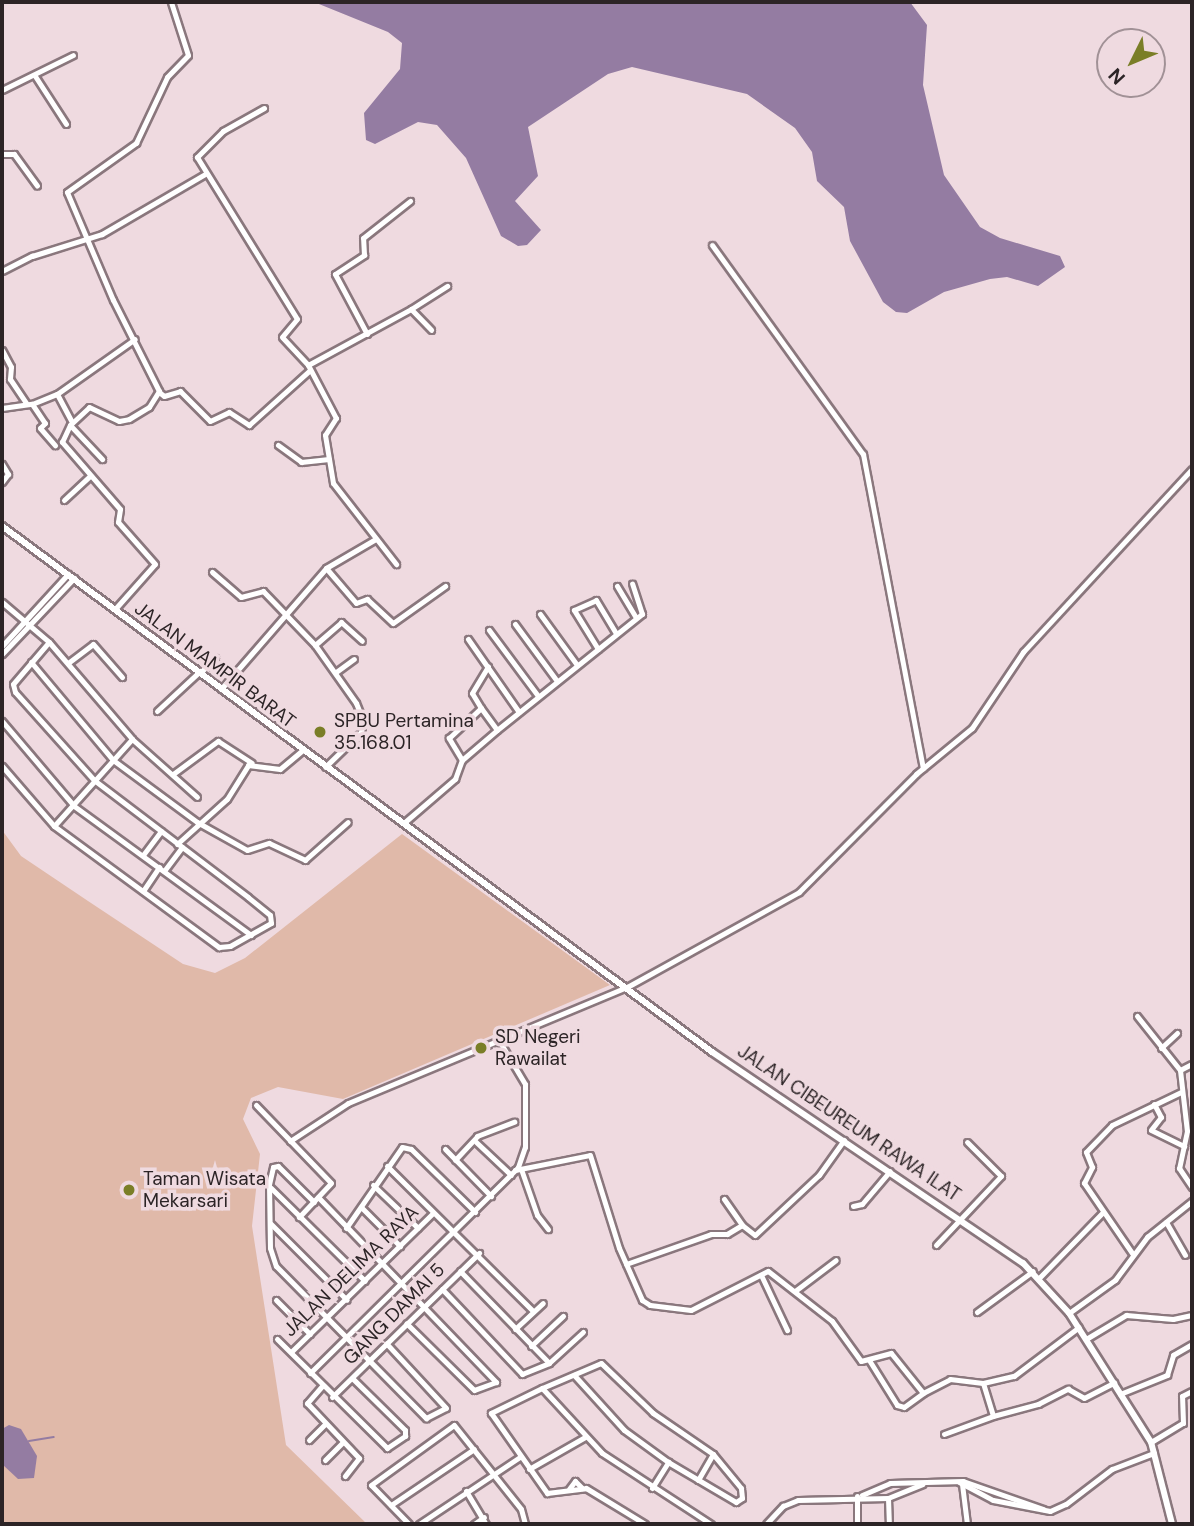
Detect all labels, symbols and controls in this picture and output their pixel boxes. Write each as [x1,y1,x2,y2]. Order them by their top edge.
north arrow [1096,28,1166,98]
text: N [1103,63,1131,90]
street label: JALAN MAMPIR BARAT [130,597,300,733]
place label: SPBU Pertamina 35.168.01 [334,710,474,754]
marker: SPBU Pertamina 35.168.01 [312,724,328,740]
place label: SD Negeri Rawailat [495,1026,581,1070]
marker: SD Negeri Rawailat [473,1040,489,1056]
street label: JALAN CIBEUREUM RAWA ILAT [733,1040,965,1206]
place label: Taman Wisata Mekarsari [143,1168,266,1212]
marker: Taman Wisata Mekarsari [121,1182,137,1198]
street label: JALAN DELIMA RAYA [279,1201,423,1341]
street label: GANG DAMAI 5 [339,1259,449,1369]

